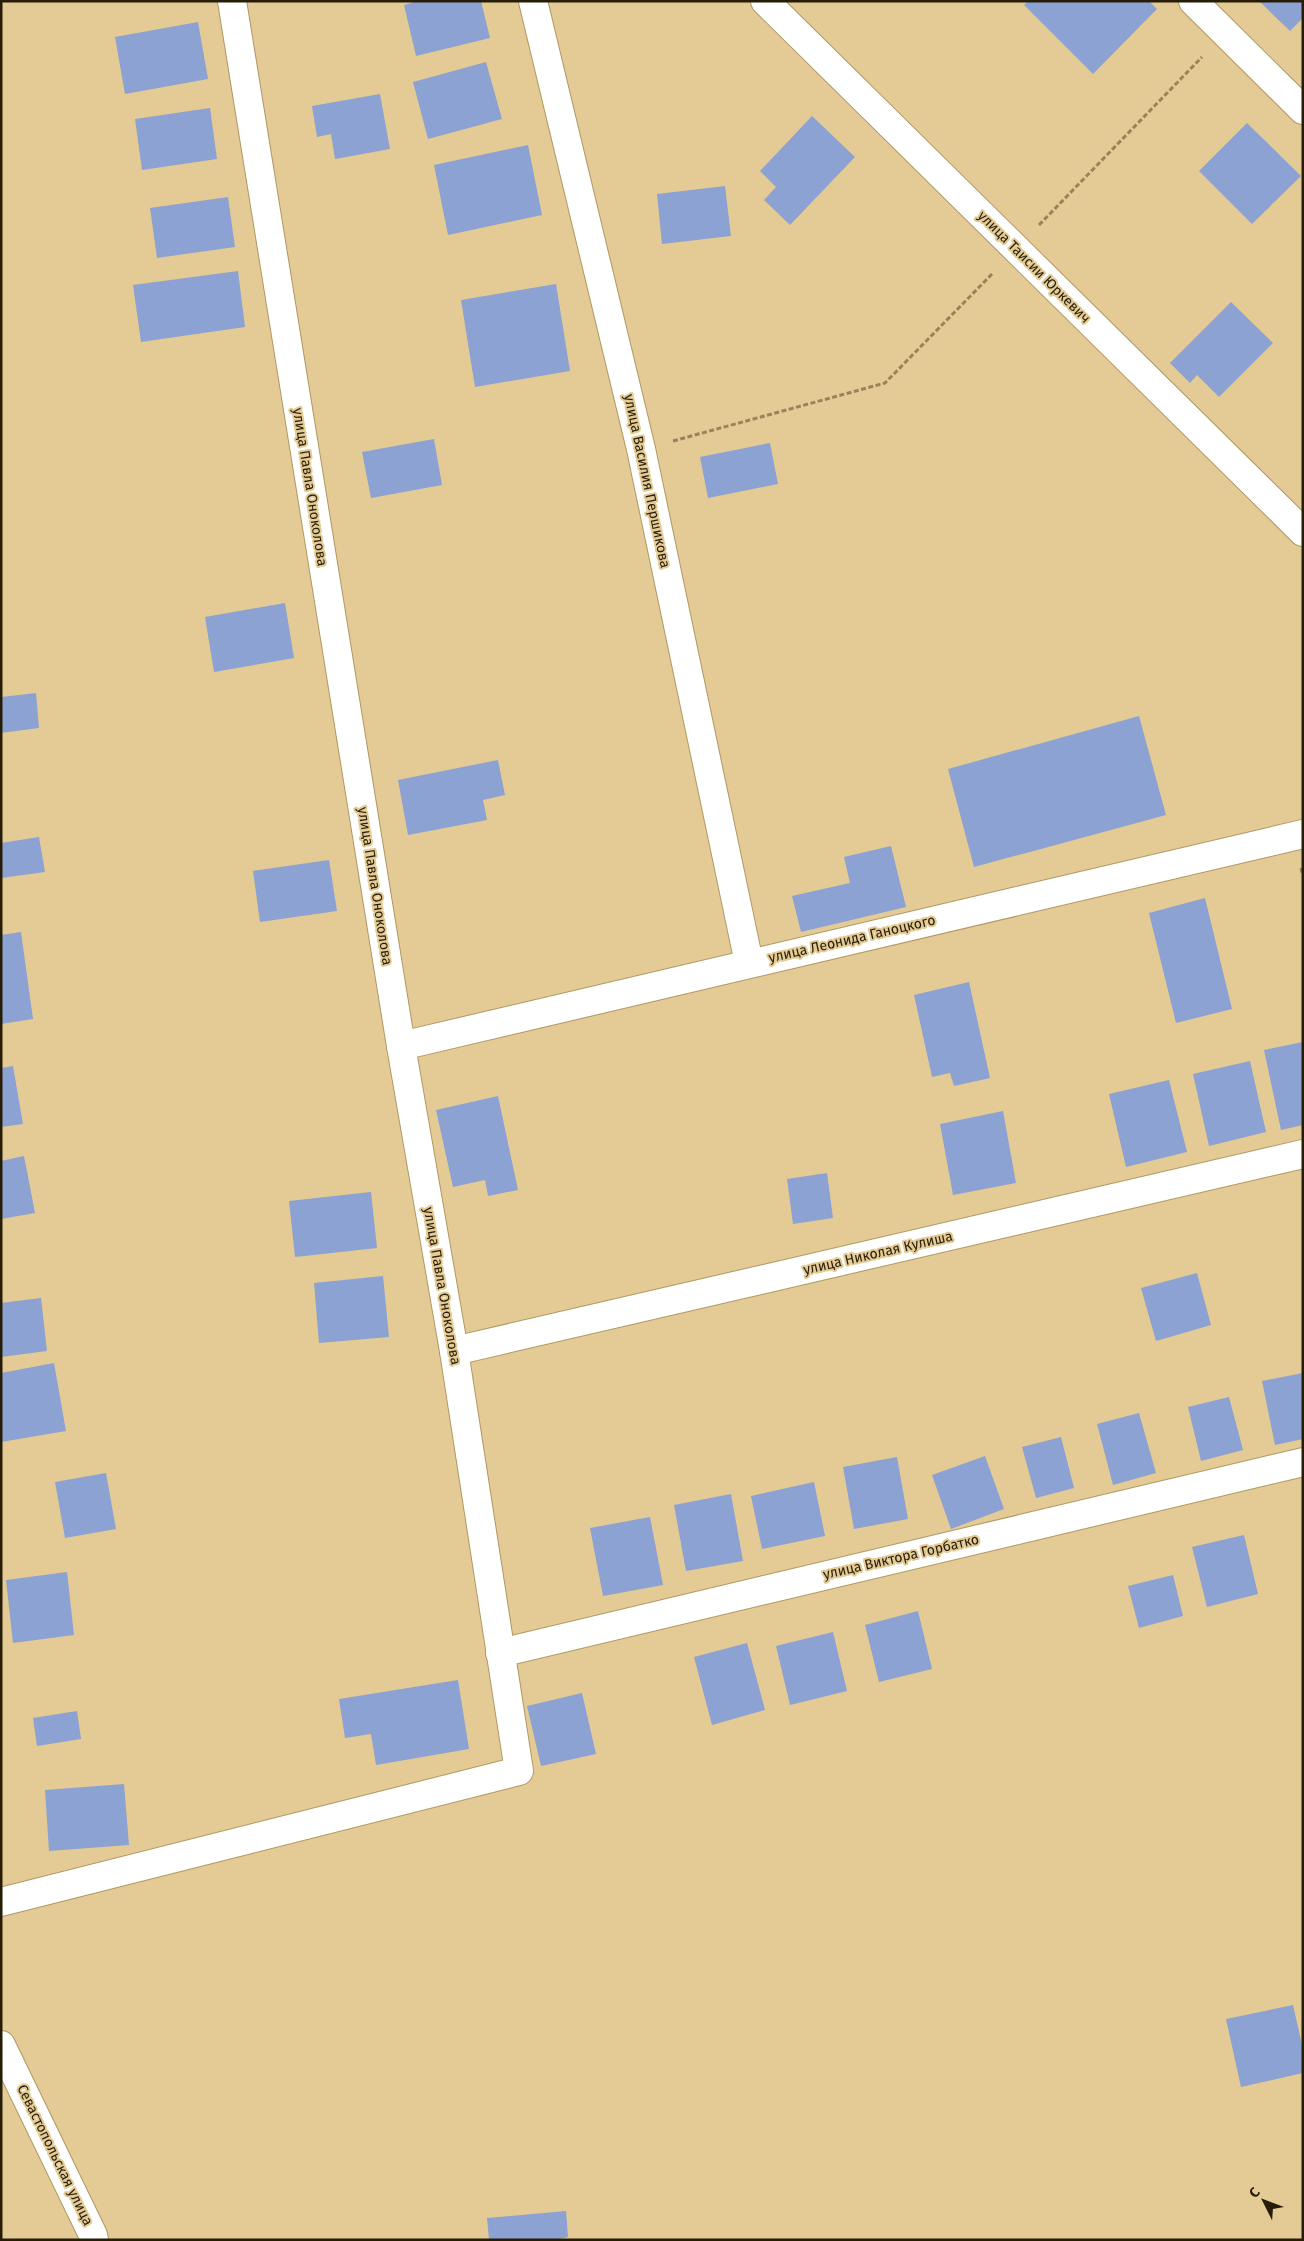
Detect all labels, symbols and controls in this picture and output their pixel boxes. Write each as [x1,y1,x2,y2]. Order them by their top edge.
street label: улица Таисии Юркевич [974,207,1094,327]
street label: улица Василия Першикова [620,392,674,570]
street label: улица Павла Оноколова [289,407,331,567]
street label: улица Павла Оноколова [354,806,396,966]
street label: улица Леонида Ганоцкого [767,912,937,966]
street label: улица Павла Оноколова [420,1206,464,1366]
street label: улица Николая Кулиша [802,1228,954,1278]
street label: улица Виктора Горбатко [821,1531,981,1583]
street label: Севастопольская улица [13,2082,97,2228]
north arrow [1239,2176,1289,2226]
text: С [1246,2184,1264,2201]

